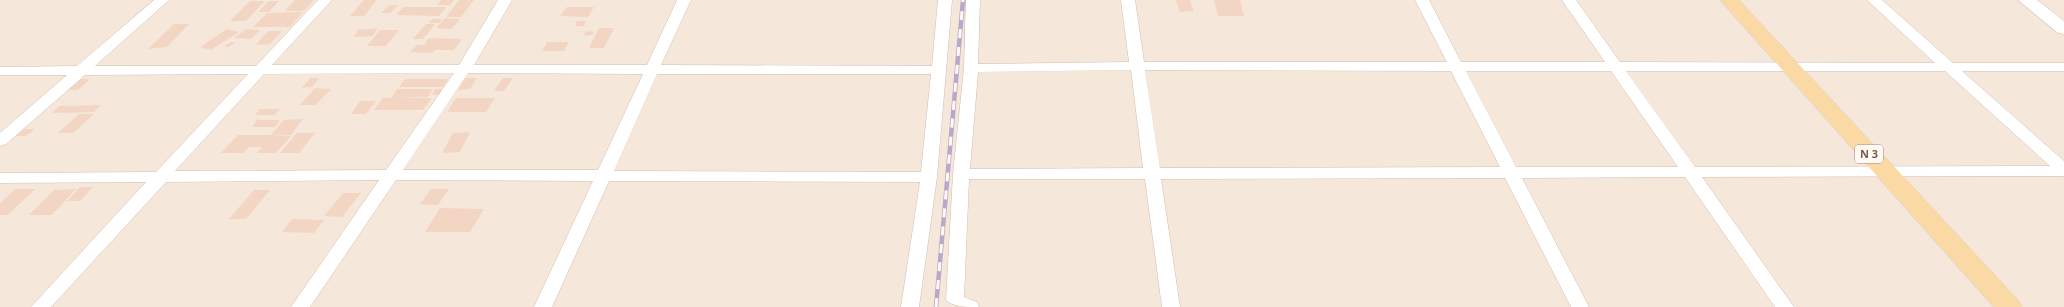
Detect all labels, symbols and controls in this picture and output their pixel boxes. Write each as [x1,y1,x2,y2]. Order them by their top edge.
road number: N 3 [1855,145,1883,163]

